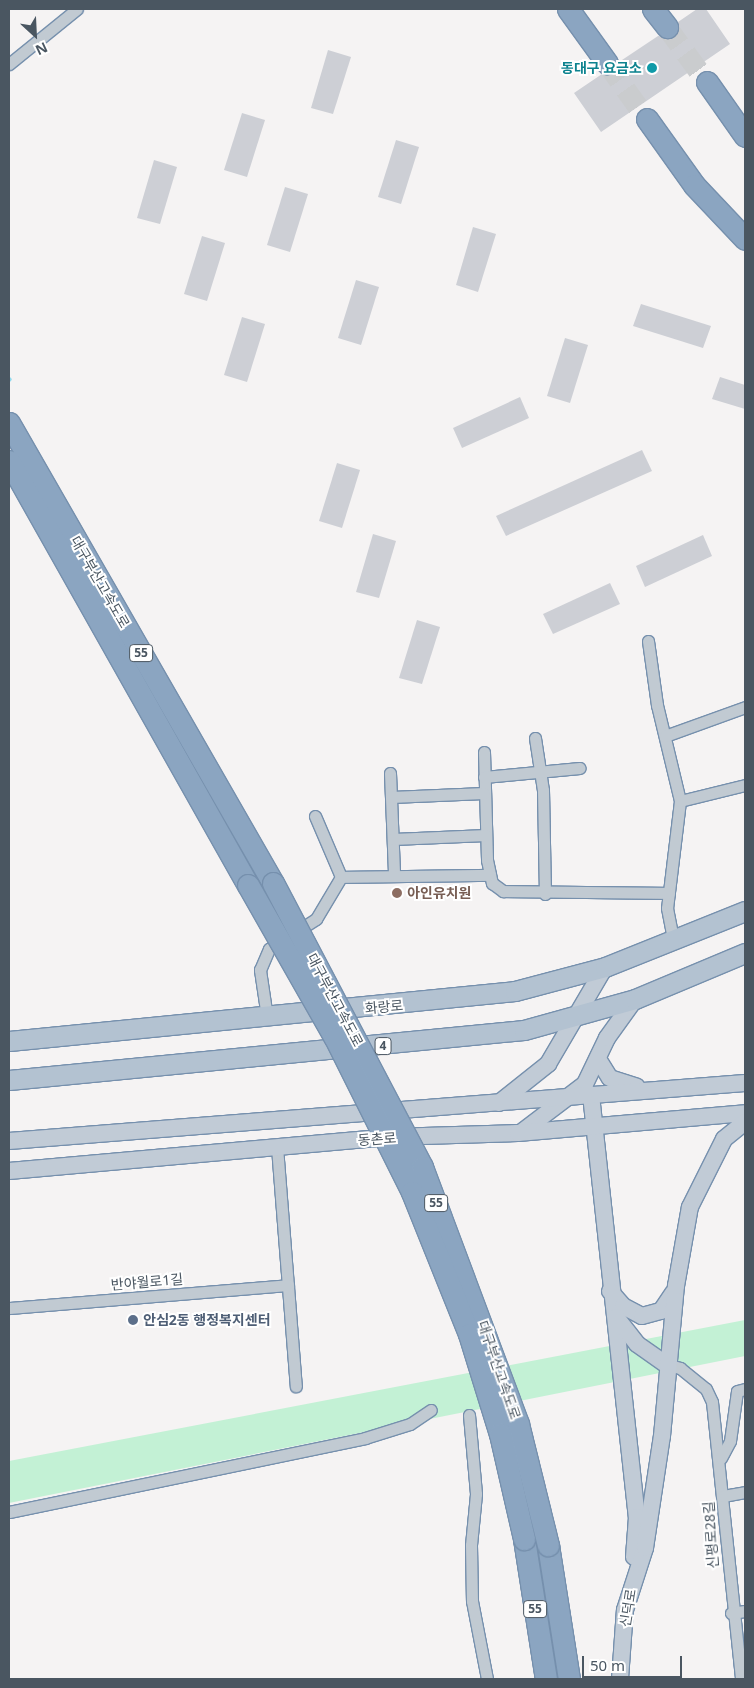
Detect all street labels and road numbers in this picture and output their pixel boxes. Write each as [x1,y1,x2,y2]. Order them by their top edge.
street label: 대구부산고속도로 [67,533,133,631]
road number: 55 [128,644,154,662]
street label: 대구부산고속도로 [303,951,367,1049]
street label: 화랑로 [364,997,404,1017]
road number: 4 [374,1036,392,1056]
street label: 동촌로 [357,1129,397,1149]
road number: 55 [424,1194,448,1212]
street label: 반야월로1길 [110,1270,184,1294]
street label: 대구부산고속도로 [474,1319,524,1421]
street label: 신평로28길 [700,1501,722,1569]
street label: 신덕로 [617,1588,639,1628]
road number: 55 [522,1600,548,1618]

